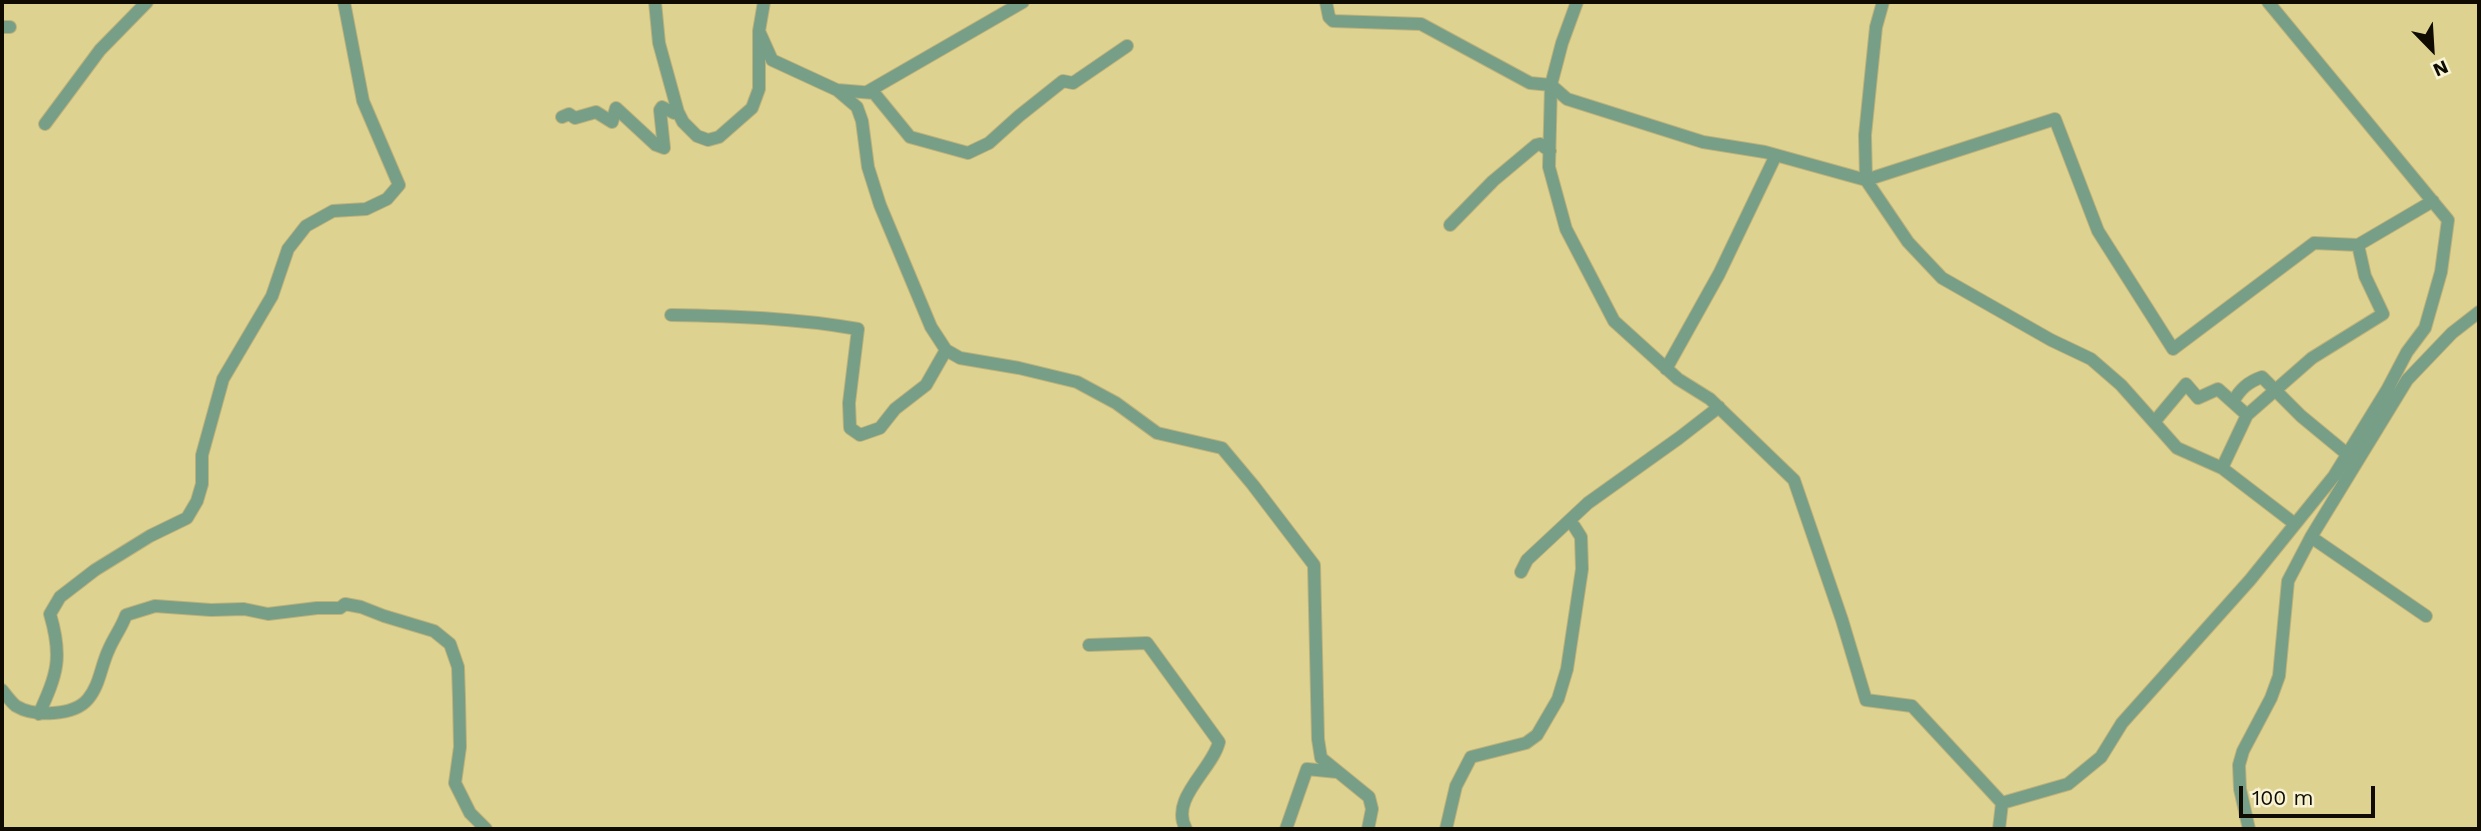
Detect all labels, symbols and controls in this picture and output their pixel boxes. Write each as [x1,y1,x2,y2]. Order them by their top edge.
north arrow [2397,14,2467,84]
text: N [2430,55,2452,82]
scale bar [2243,772,2380,816]
text: 100 m [2252,785,2314,810]

